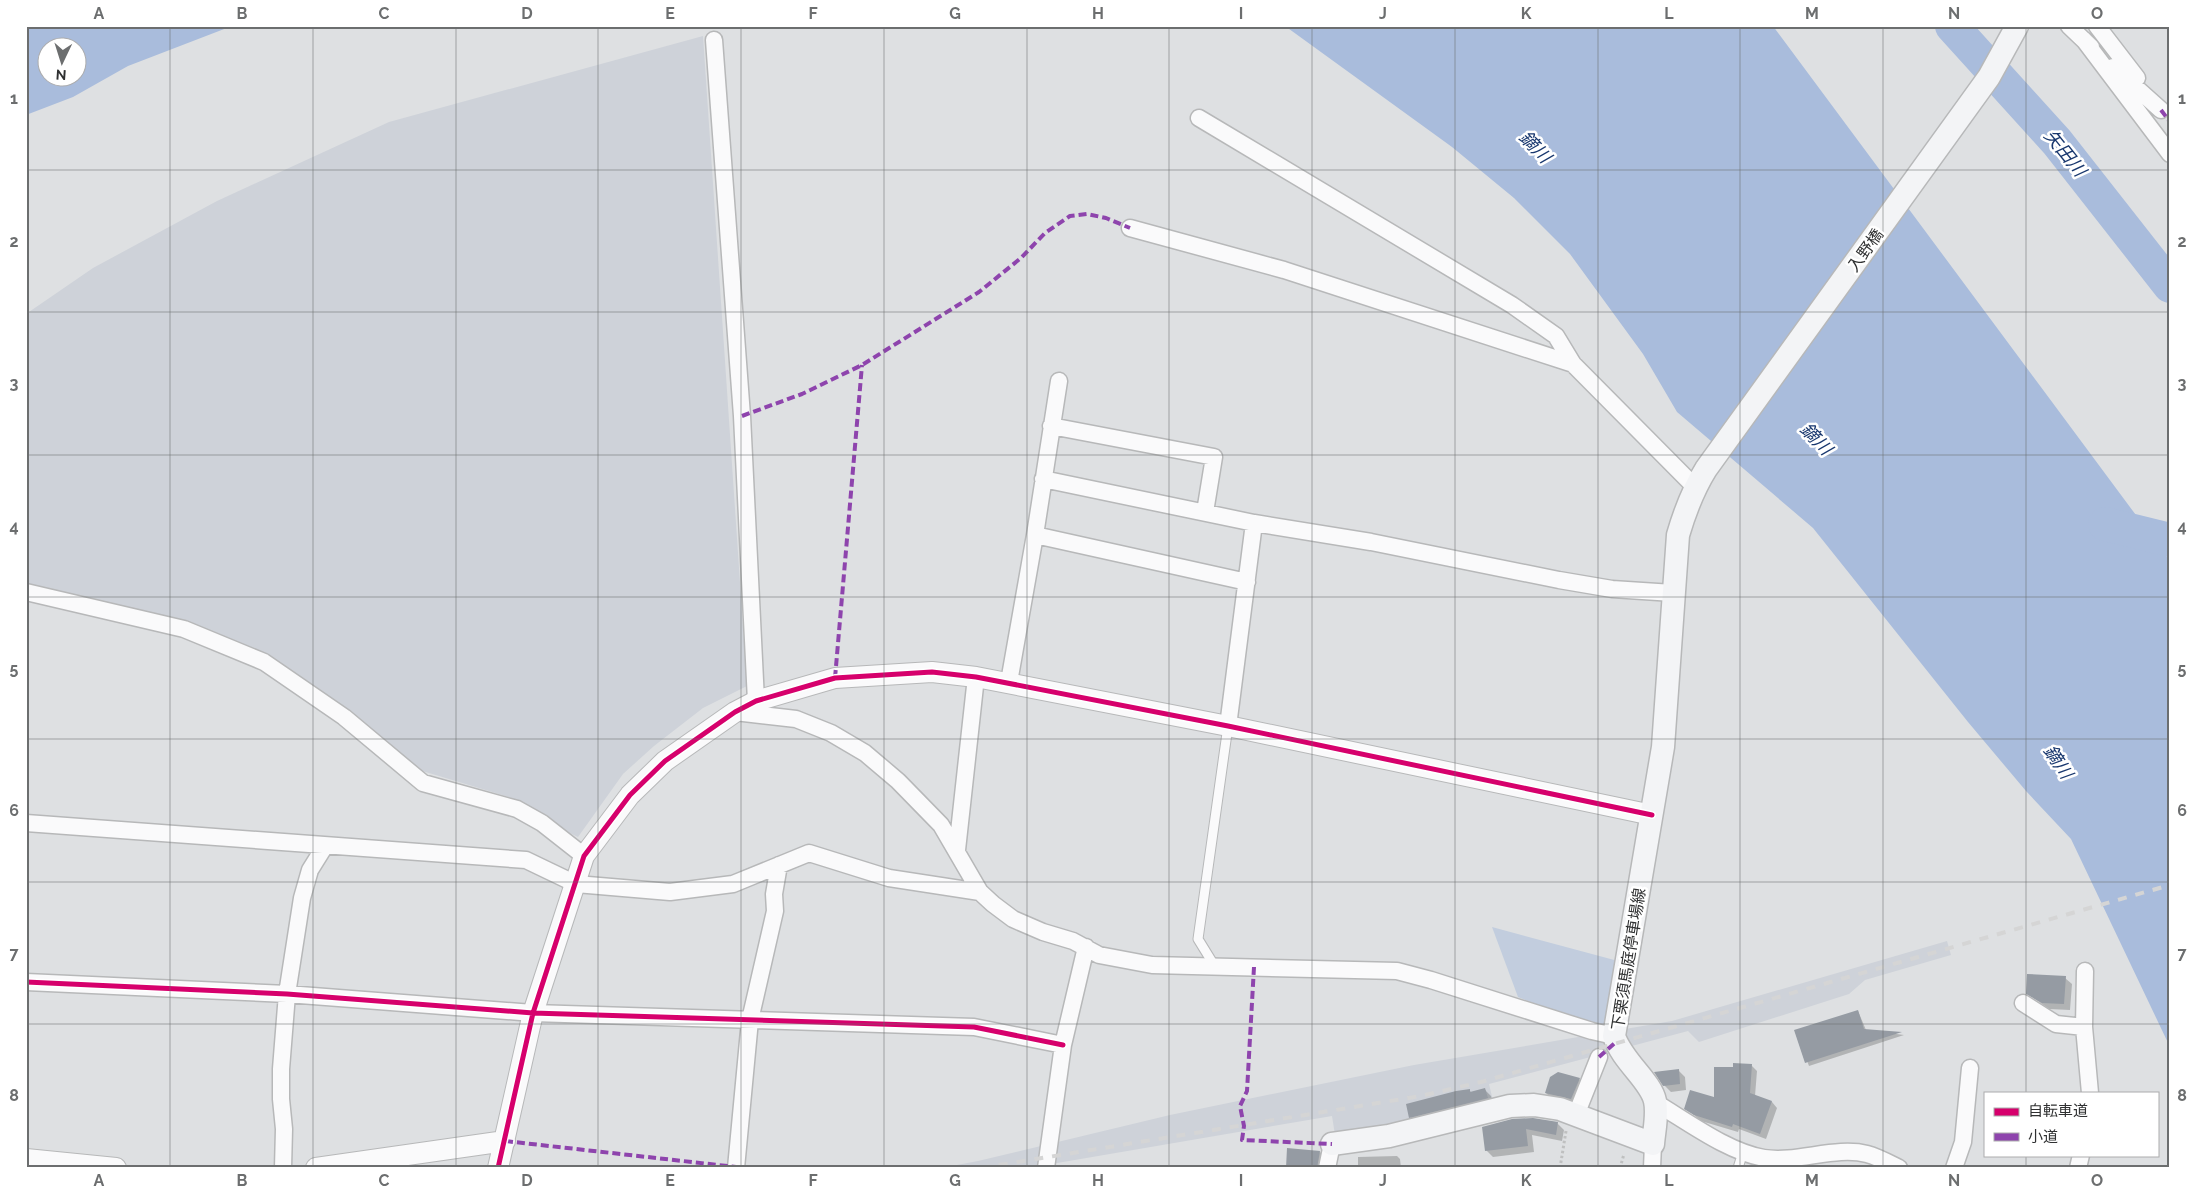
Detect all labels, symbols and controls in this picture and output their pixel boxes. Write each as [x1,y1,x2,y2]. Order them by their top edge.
text: A [94,4,105,23]
text: B [237,4,248,23]
text: C [379,4,390,23]
text: D [521,4,533,23]
text: E [665,4,675,23]
text: F [808,4,818,23]
text: G [949,4,961,23]
text: H [1092,4,1104,23]
text: I [1239,4,1243,23]
text: J [1379,4,1387,23]
text: K [1521,4,1532,23]
text: L [1664,4,1674,23]
text: M [1805,4,1819,23]
text: N [1948,4,1960,23]
text: O [2091,4,2103,23]
north arrow [38,38,88,88]
text: N [55,67,67,83]
text: 1 [10,89,18,108]
text: 1 [2178,89,2186,108]
water label: 矢田川 [2040,125,2092,182]
water label: 鏑川 [1515,126,1557,168]
street label: 入野橋 [1844,225,1887,275]
text: 2 [9,232,19,251]
text: 2 [2177,232,2187,251]
text: 3 [10,374,19,393]
text: 3 [2178,374,2187,393]
water label: 鏑川 [1796,418,1838,460]
text: 4 [9,517,19,536]
text: 4 [2177,517,2187,536]
text: 5 [10,659,19,678]
text: 5 [2178,659,2187,678]
water label: 鏑川 [2040,741,2078,784]
text: 6 [9,801,19,820]
text: 6 [2177,801,2187,820]
street label: 下栗須馬庭停車場線 [1608,886,1649,1032]
text: 7 [10,944,19,963]
text: 7 [2178,944,2187,963]
text: 8 [9,1086,19,1105]
text: 8 [2177,1086,2187,1105]
legend [1984,1092,2158,1156]
text: 自転車道 [2028,1102,2088,1120]
text: 小道 [2028,1128,2058,1146]
text: A [94,1171,105,1190]
text: B [237,1171,248,1190]
text: C [379,1171,390,1190]
text: D [521,1171,533,1190]
text: E [665,1171,675,1190]
text: F [808,1171,818,1190]
text: G [949,1171,961,1190]
text: H [1092,1171,1104,1190]
text: I [1239,1171,1243,1190]
text: J [1379,1171,1387,1190]
text: K [1521,1171,1532,1190]
text: L [1664,1171,1674,1190]
text: M [1805,1171,1819,1190]
text: N [1948,1171,1960,1190]
text: O [2091,1171,2103,1190]

